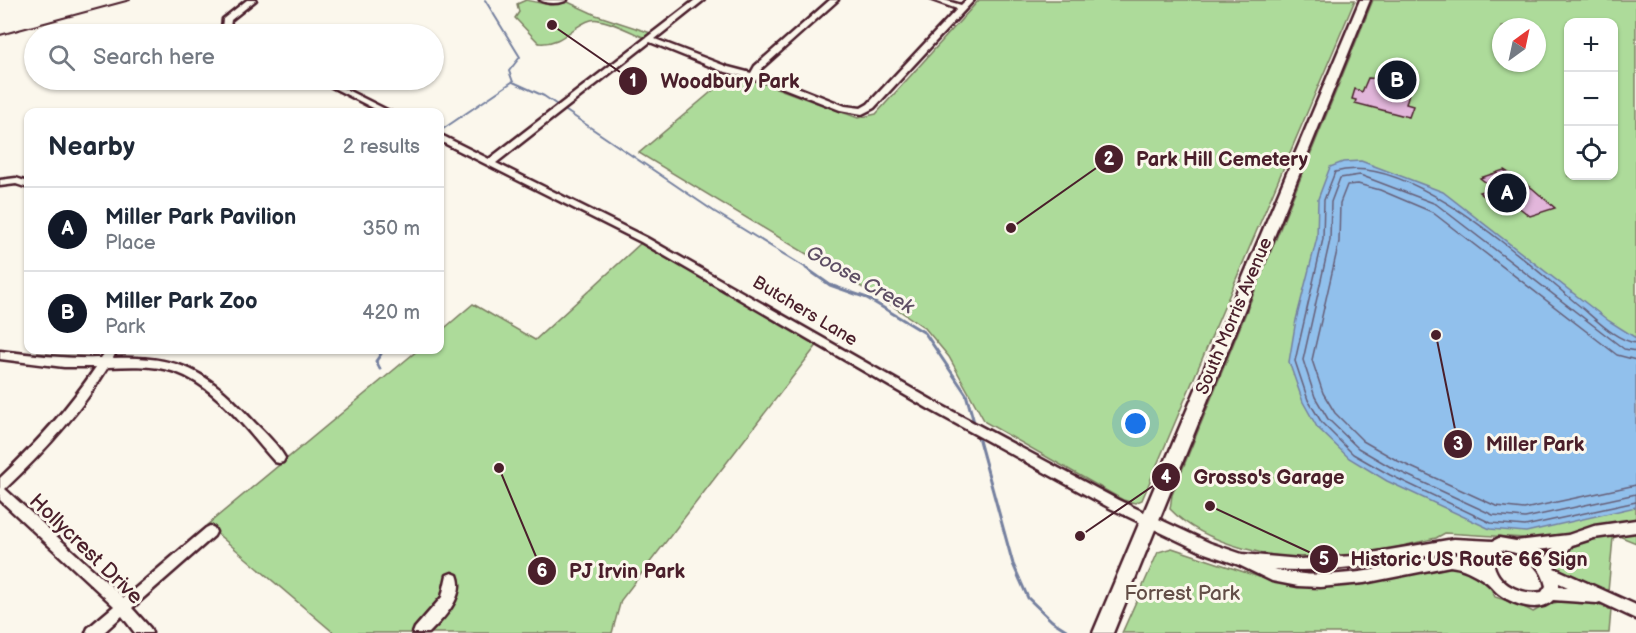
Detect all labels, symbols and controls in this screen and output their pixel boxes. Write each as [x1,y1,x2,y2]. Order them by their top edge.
north arrow [1492,18,1546,72]
map controls [1564,18,1618,180]
button: + [1564,18,1618,72]
search box [24,24,444,90]
icon: search [45,41,78,74]
text: Search here [93,44,215,71]
pin: B [1378,58,1416,103]
callout: Woodbury Park [618,62,811,100]
text: Woodbury Park [661,70,800,94]
text: 1 [629,71,637,92]
button: − [1564,72,1618,126]
button: locate [1564,126,1618,180]
text: Nearby [48,132,135,163]
text: 2 results [343,135,420,159]
callout: Park Hill Cemetery [1094,140,1320,178]
text: Park Hill Cemetery [1136,148,1309,172]
text: 2 [1104,149,1115,170]
pin: A [1488,170,1526,216]
text: Miller Park Pavilion [105,204,296,231]
text: A [61,217,74,241]
text: 350 m [363,217,420,241]
text: Place [105,231,156,255]
street label: South Morris Avenue [1191,234,1277,398]
water label: Goose Creek [802,241,919,320]
street label: Butchers Lane [749,271,862,351]
text: Miller Park Zoo [105,288,258,315]
text: B [60,301,75,325]
text: 420 m [362,301,420,325]
text: Park [105,315,145,339]
your location [1121,409,1150,438]
callout: Miller Park [1443,425,1596,463]
text: Miller Park [1486,433,1585,457]
text: 3 [1453,434,1463,455]
callout: Grosso's Garage [1151,458,1356,496]
text: Grosso's Garage [1193,466,1345,490]
text: 4 [1161,467,1172,488]
street label: Hollycrest Drive [24,489,148,609]
callout: Historic US Route 66 Sign [1309,540,1600,578]
text: Historic US Route 66 Sign [1350,548,1588,572]
text: 5 [1319,549,1329,570]
callout: PJ Irvin Park [527,552,697,590]
text: PJ Irvin Park [569,560,686,584]
text: 6 [537,561,548,582]
park label: Forrest Park [1124,581,1241,606]

